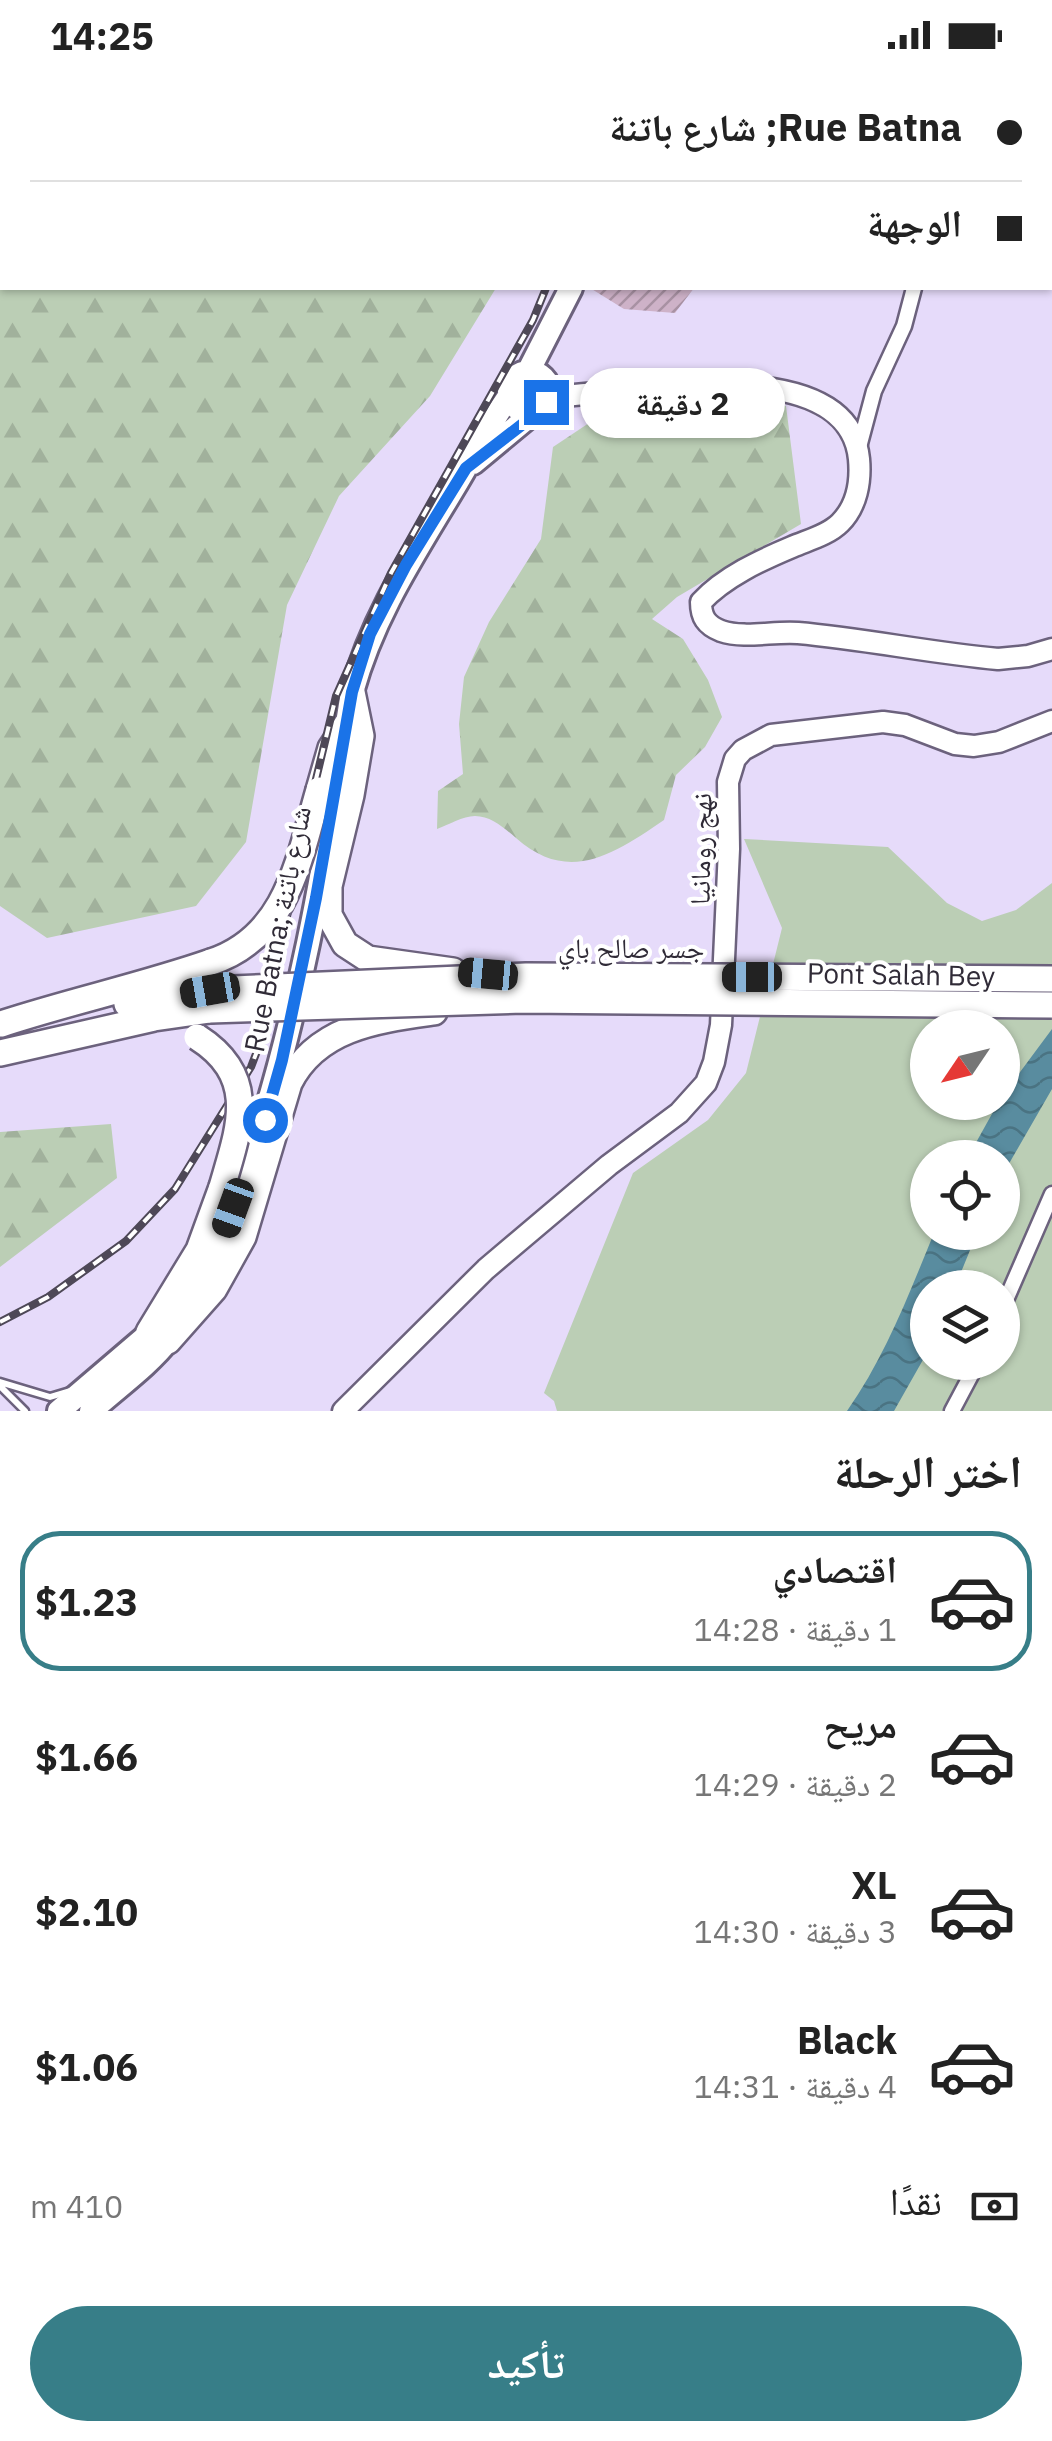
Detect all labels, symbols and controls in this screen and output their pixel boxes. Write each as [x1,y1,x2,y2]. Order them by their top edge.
text: 14:25 [50,11,154,60]
text: Rue Batna; شارع باتنة [609,102,962,151]
text: الوجهة [867,198,962,247]
callout: 2 دقيقة [581,367,786,437]
route end [524,380,569,425]
text: 2 دقيقة [636,382,729,424]
street label: نهج رومانيا [681,793,719,905]
street label: Rue Batna; شارع باتنة [235,803,319,1055]
street label: جسر صالح باي [558,929,704,971]
street label: Pont Salah Bey [807,954,995,994]
car [457,956,519,992]
car [722,962,782,992]
car [178,970,242,1010]
north arrow [910,1010,1020,1120]
map controls [910,1010,1020,1380]
route start [243,1098,288,1143]
button: locate [910,1140,1020,1250]
car [209,1175,257,1241]
button: layers [910,1270,1020,1380]
text: اختر الرحلة [834,1442,1022,1500]
text: اقتصادي [773,1544,897,1593]
icon: car [927,1556,1017,1646]
text: $1.23 [35,1577,138,1626]
text: 1 دقيقة · 14:28 [693,1608,897,1650]
text: مريح [823,1699,897,1748]
icon: car [927,1711,1017,1801]
text: $1.66 [35,1732,138,1781]
text: 2 دقيقة · 14:29 [693,1763,897,1805]
text: XL [851,1860,897,1909]
icon: car [927,1866,1017,1956]
text: $2.10 [35,1887,138,1936]
text: 3 دقيقة · 14:30 [693,1910,897,1952]
text: Black [797,2015,897,2064]
icon: car [927,2021,1017,2111]
text: $1.06 [35,2042,138,2091]
text: 4 دقيقة · 14:31 [693,2065,897,2107]
text: نقدًا [890,2176,942,2225]
icon: cash [967,2179,1022,2234]
text: 410 m [30,2185,123,2227]
button: تأكيد [30,2306,1022,2421]

